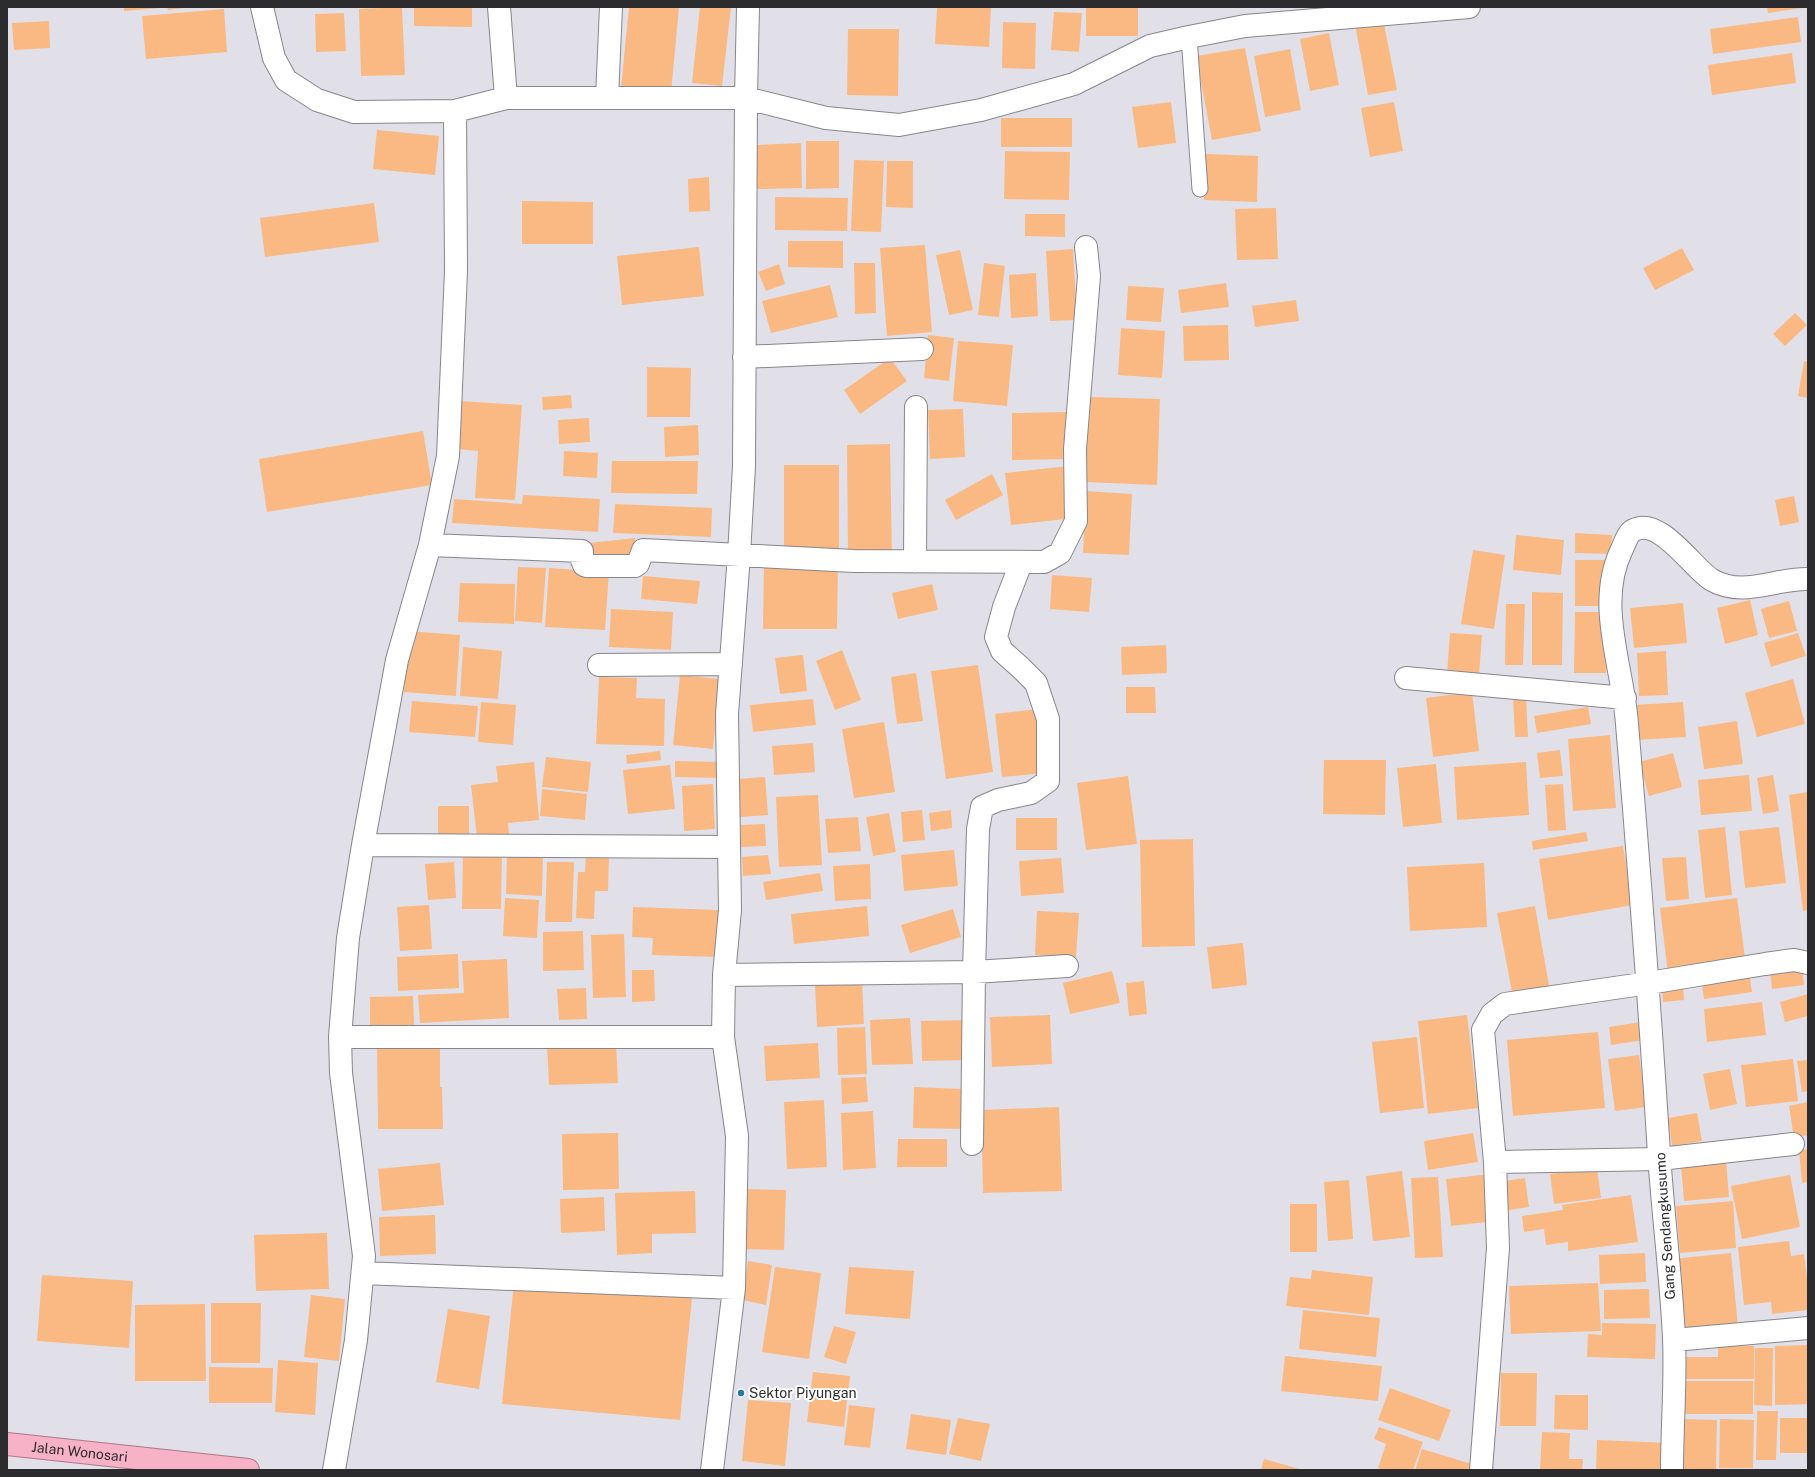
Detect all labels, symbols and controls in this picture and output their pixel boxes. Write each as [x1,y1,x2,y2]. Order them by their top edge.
street label: Gang Sendangkusumo [1652,1152,1678,1300]
place label: Sektor Piyungan [749,1385,857,1401]
marker: Sektor Piyungan [736,1388,746,1398]
street label: Jalan Wonosari [31,1439,129,1465]

